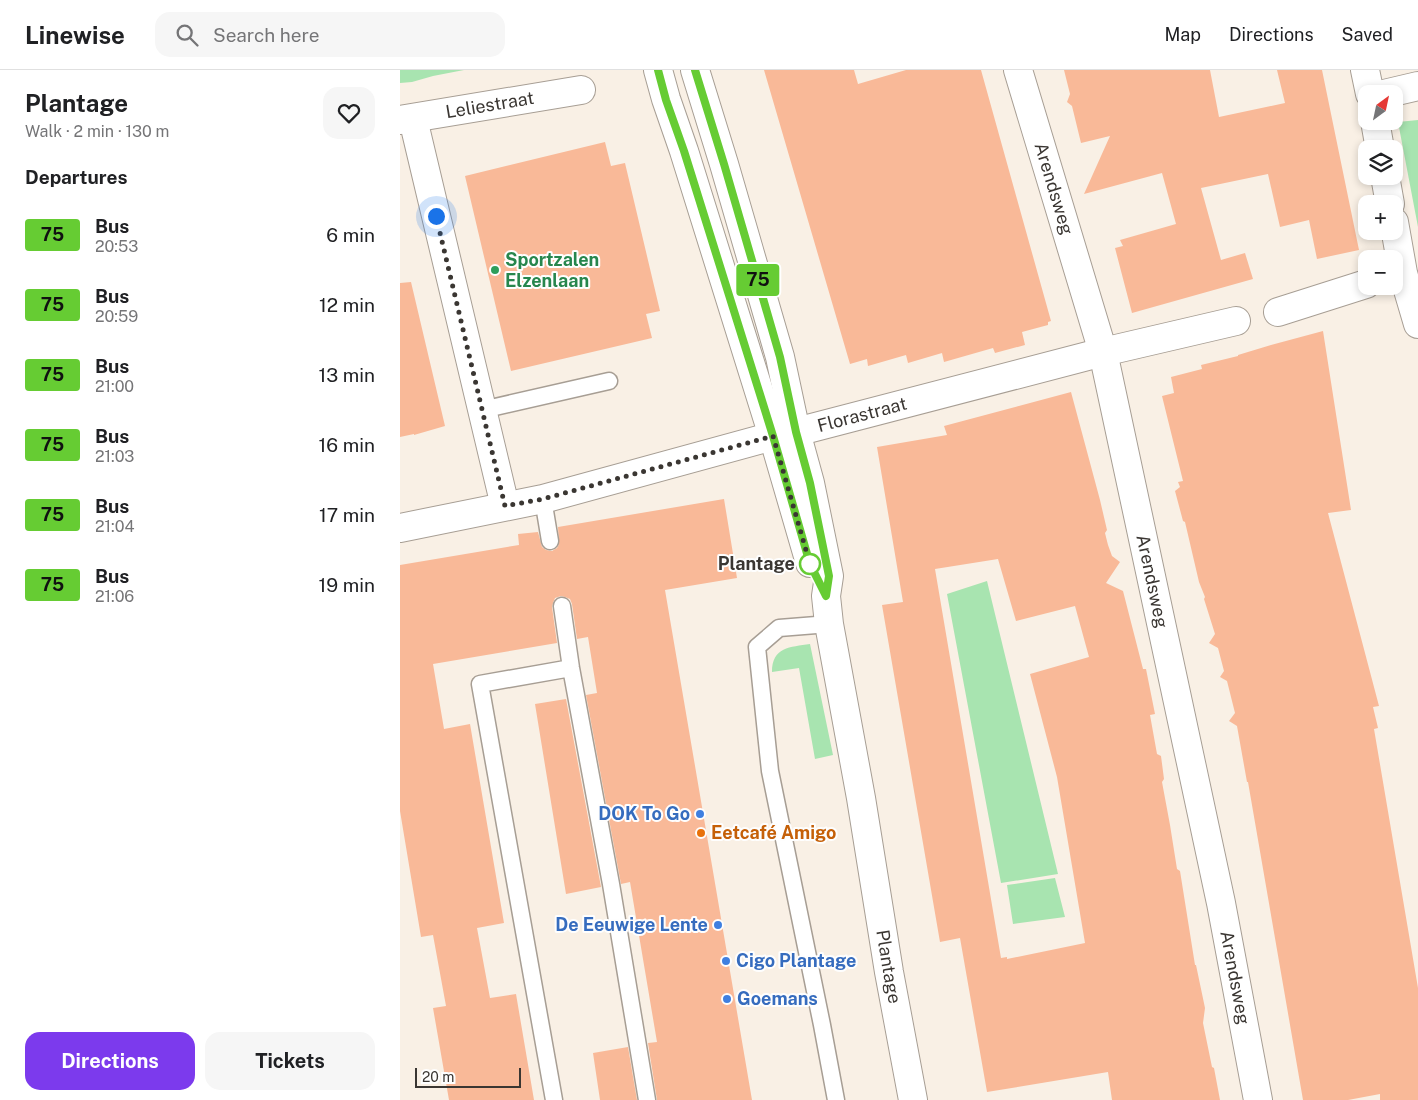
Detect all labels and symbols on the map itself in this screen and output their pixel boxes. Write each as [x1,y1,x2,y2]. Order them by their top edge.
north arrow [1358,85,1402,130]
street label: Leliestraat [444,87,536,122]
street label: Arendsweg [1030,140,1078,237]
your location [424,204,449,229]
place label: Sportzalen Elzenlaan [505,249,599,291]
marker: Sportzalen Elzenlaan [489,264,501,276]
line badge: 75 [736,264,780,296]
street label: Florastraat [815,393,909,436]
street label: Arendsweg [1132,532,1173,630]
place label: Plantage [718,553,795,574]
marker: Plantage [799,553,821,575]
place label: DOK To Go [598,803,690,824]
marker: DOK To Go [694,808,706,820]
place label: Eetcafé Amigo [711,822,836,843]
marker: Eetcafé Amigo [695,827,707,839]
place label: De Eeuwige Lente [555,914,708,935]
marker: De Eeuwige Lente [712,919,724,931]
street label: Plantage [872,928,906,1005]
street label: Arendsweg [1216,929,1255,1026]
place label: Cigo Plantage [736,950,856,971]
marker: Cigo Plantage [720,955,732,967]
place label: Goemans [737,988,818,1009]
marker: Goemans [721,993,733,1005]
scale bar [415,1065,521,1088]

